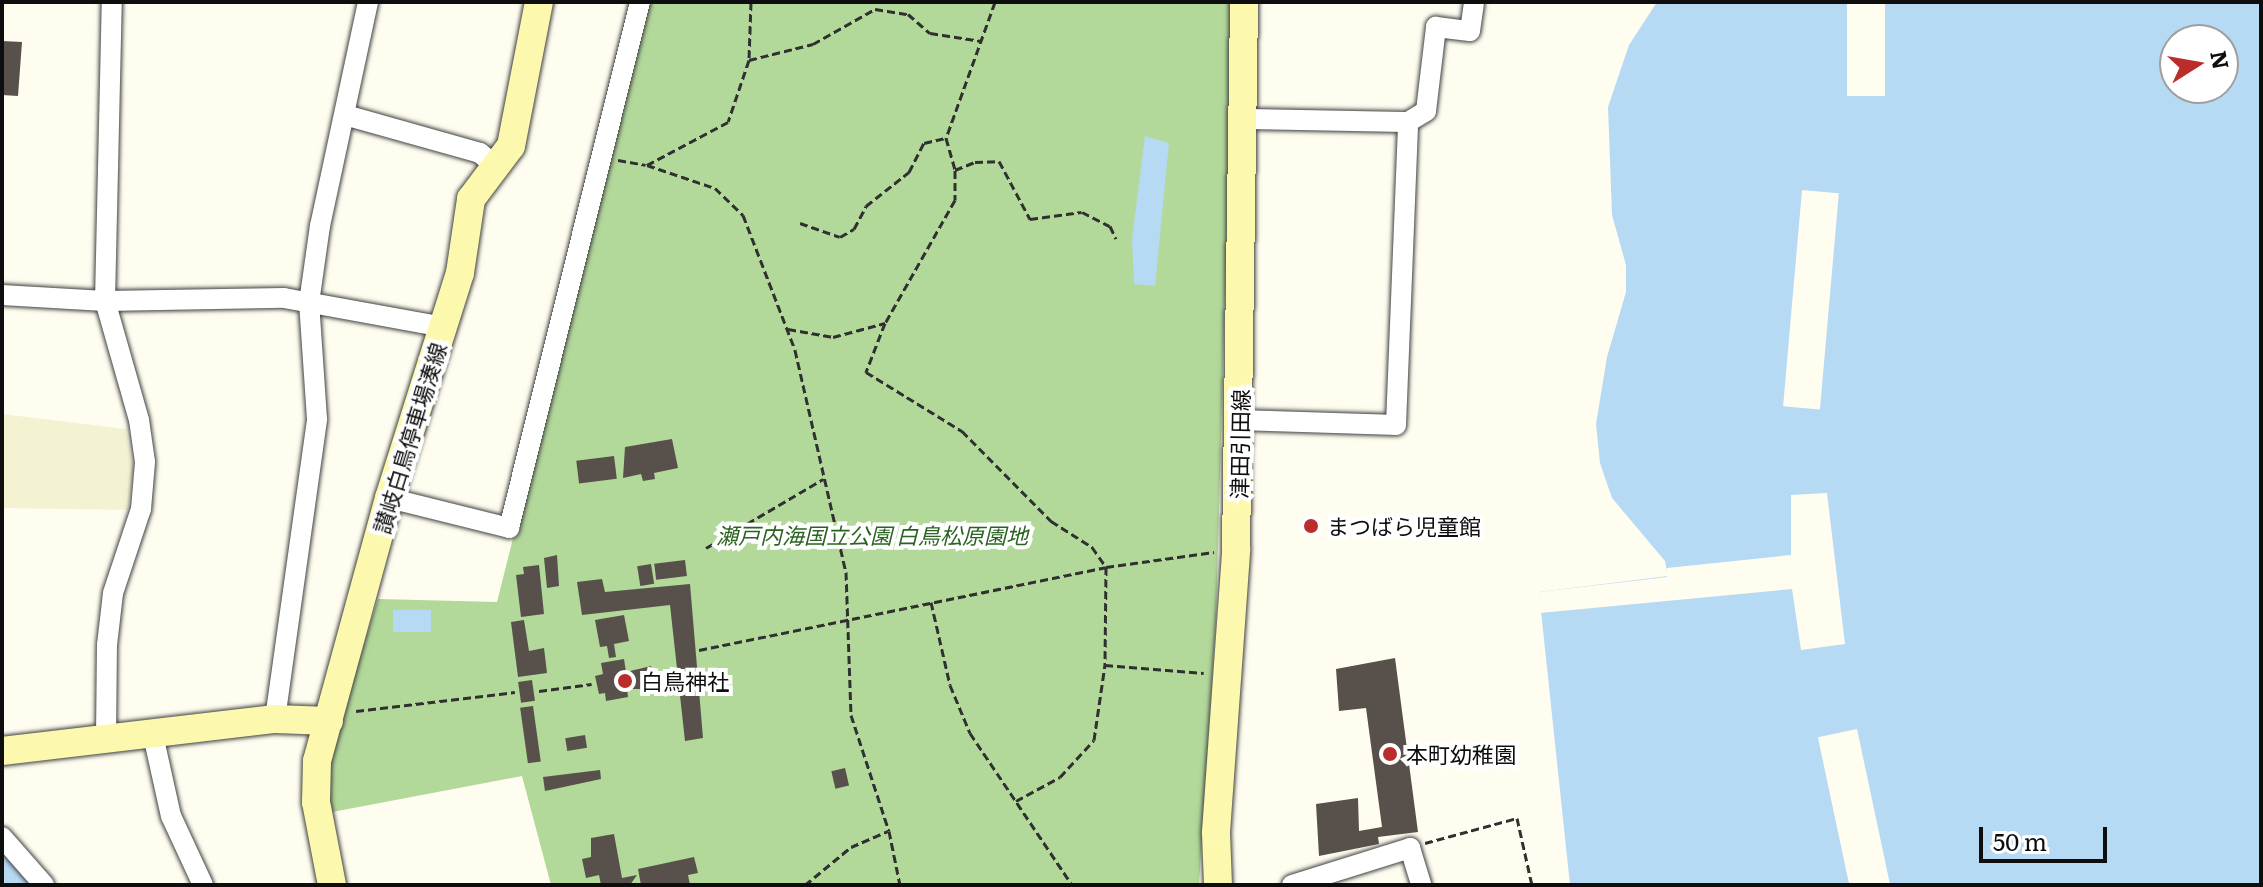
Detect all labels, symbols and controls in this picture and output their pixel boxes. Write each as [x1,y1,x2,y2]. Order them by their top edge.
north arrow [2159,24,2239,104]
text: N [2203,47,2239,72]
street label: 讃岐白鳥停車場湊線 [367,339,451,537]
street label: 津田引田線 [1225,389,1253,499]
place label: まつばら児童館 [1327,513,1481,539]
marker: まつばら児童館 [1302,517,1320,535]
park label: 瀬戸内海国立公園 白鳥松原園地 [716,522,1028,548]
place label: 白鳥神社 [641,668,729,694]
marker: 白鳥神社 [616,672,634,690]
place label: 本町幼稚園 [1406,741,1516,767]
marker: 本町幼稚園 [1381,745,1399,763]
scale bar [1983,811,2111,861]
text: 50 m [1993,823,2047,858]

